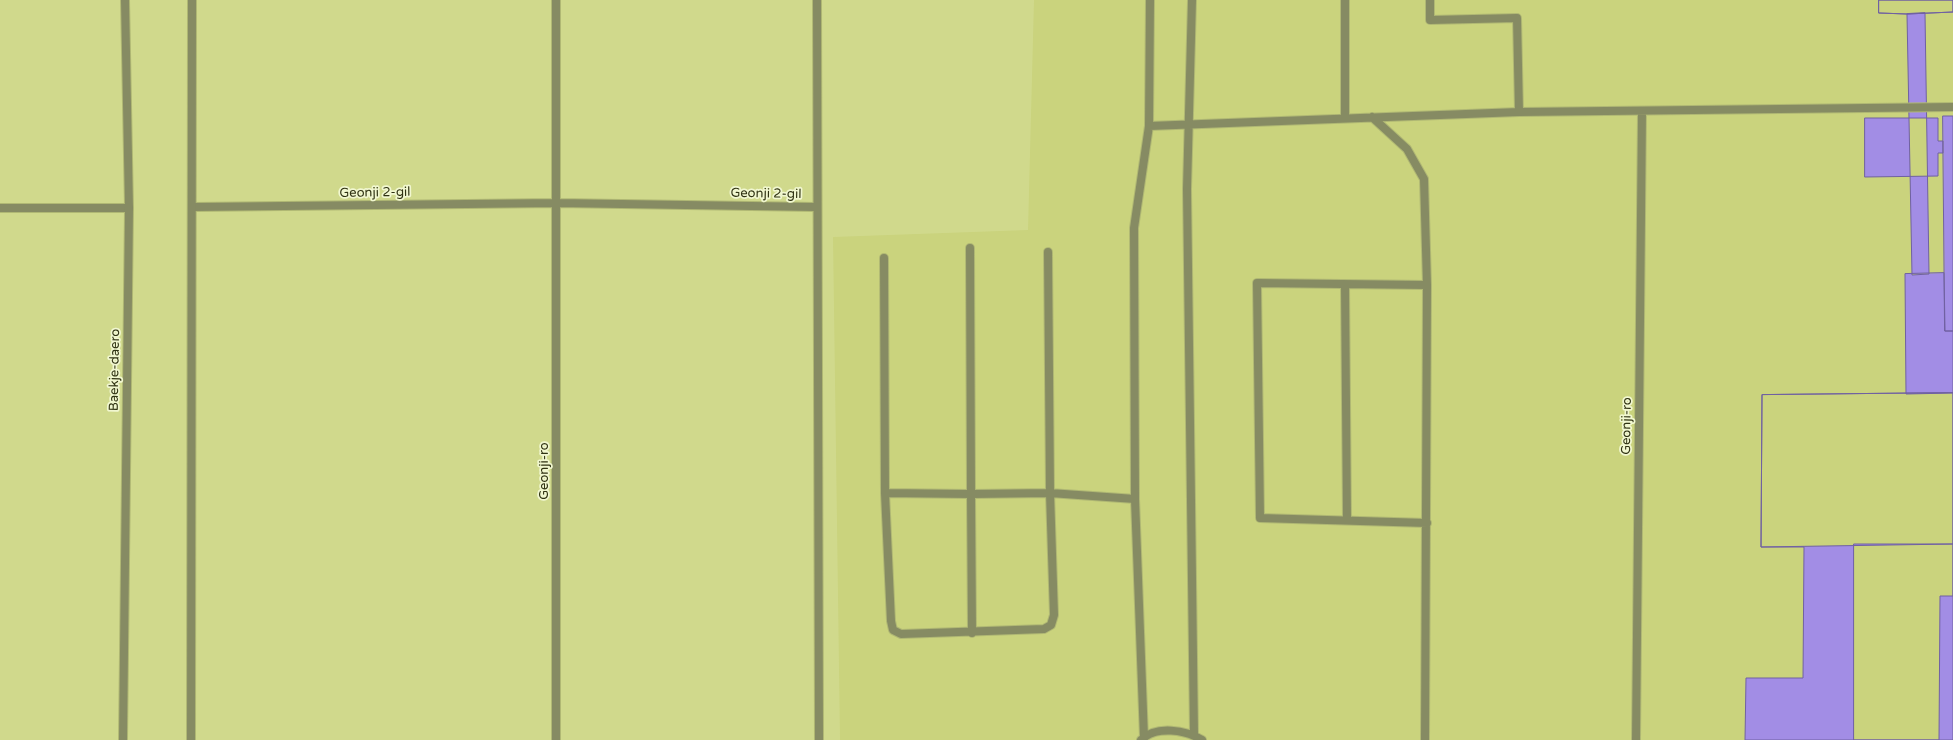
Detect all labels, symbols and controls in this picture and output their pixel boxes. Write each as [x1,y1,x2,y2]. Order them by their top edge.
street label: Geonji 2-gil [339,185,411,201]
street label: Geonji 2-gil [730,186,802,202]
street label: Baekje-daero [106,329,124,411]
street label: Geonji-ro [1619,397,1635,455]
street label: Geonji-ro [537,442,553,500]

